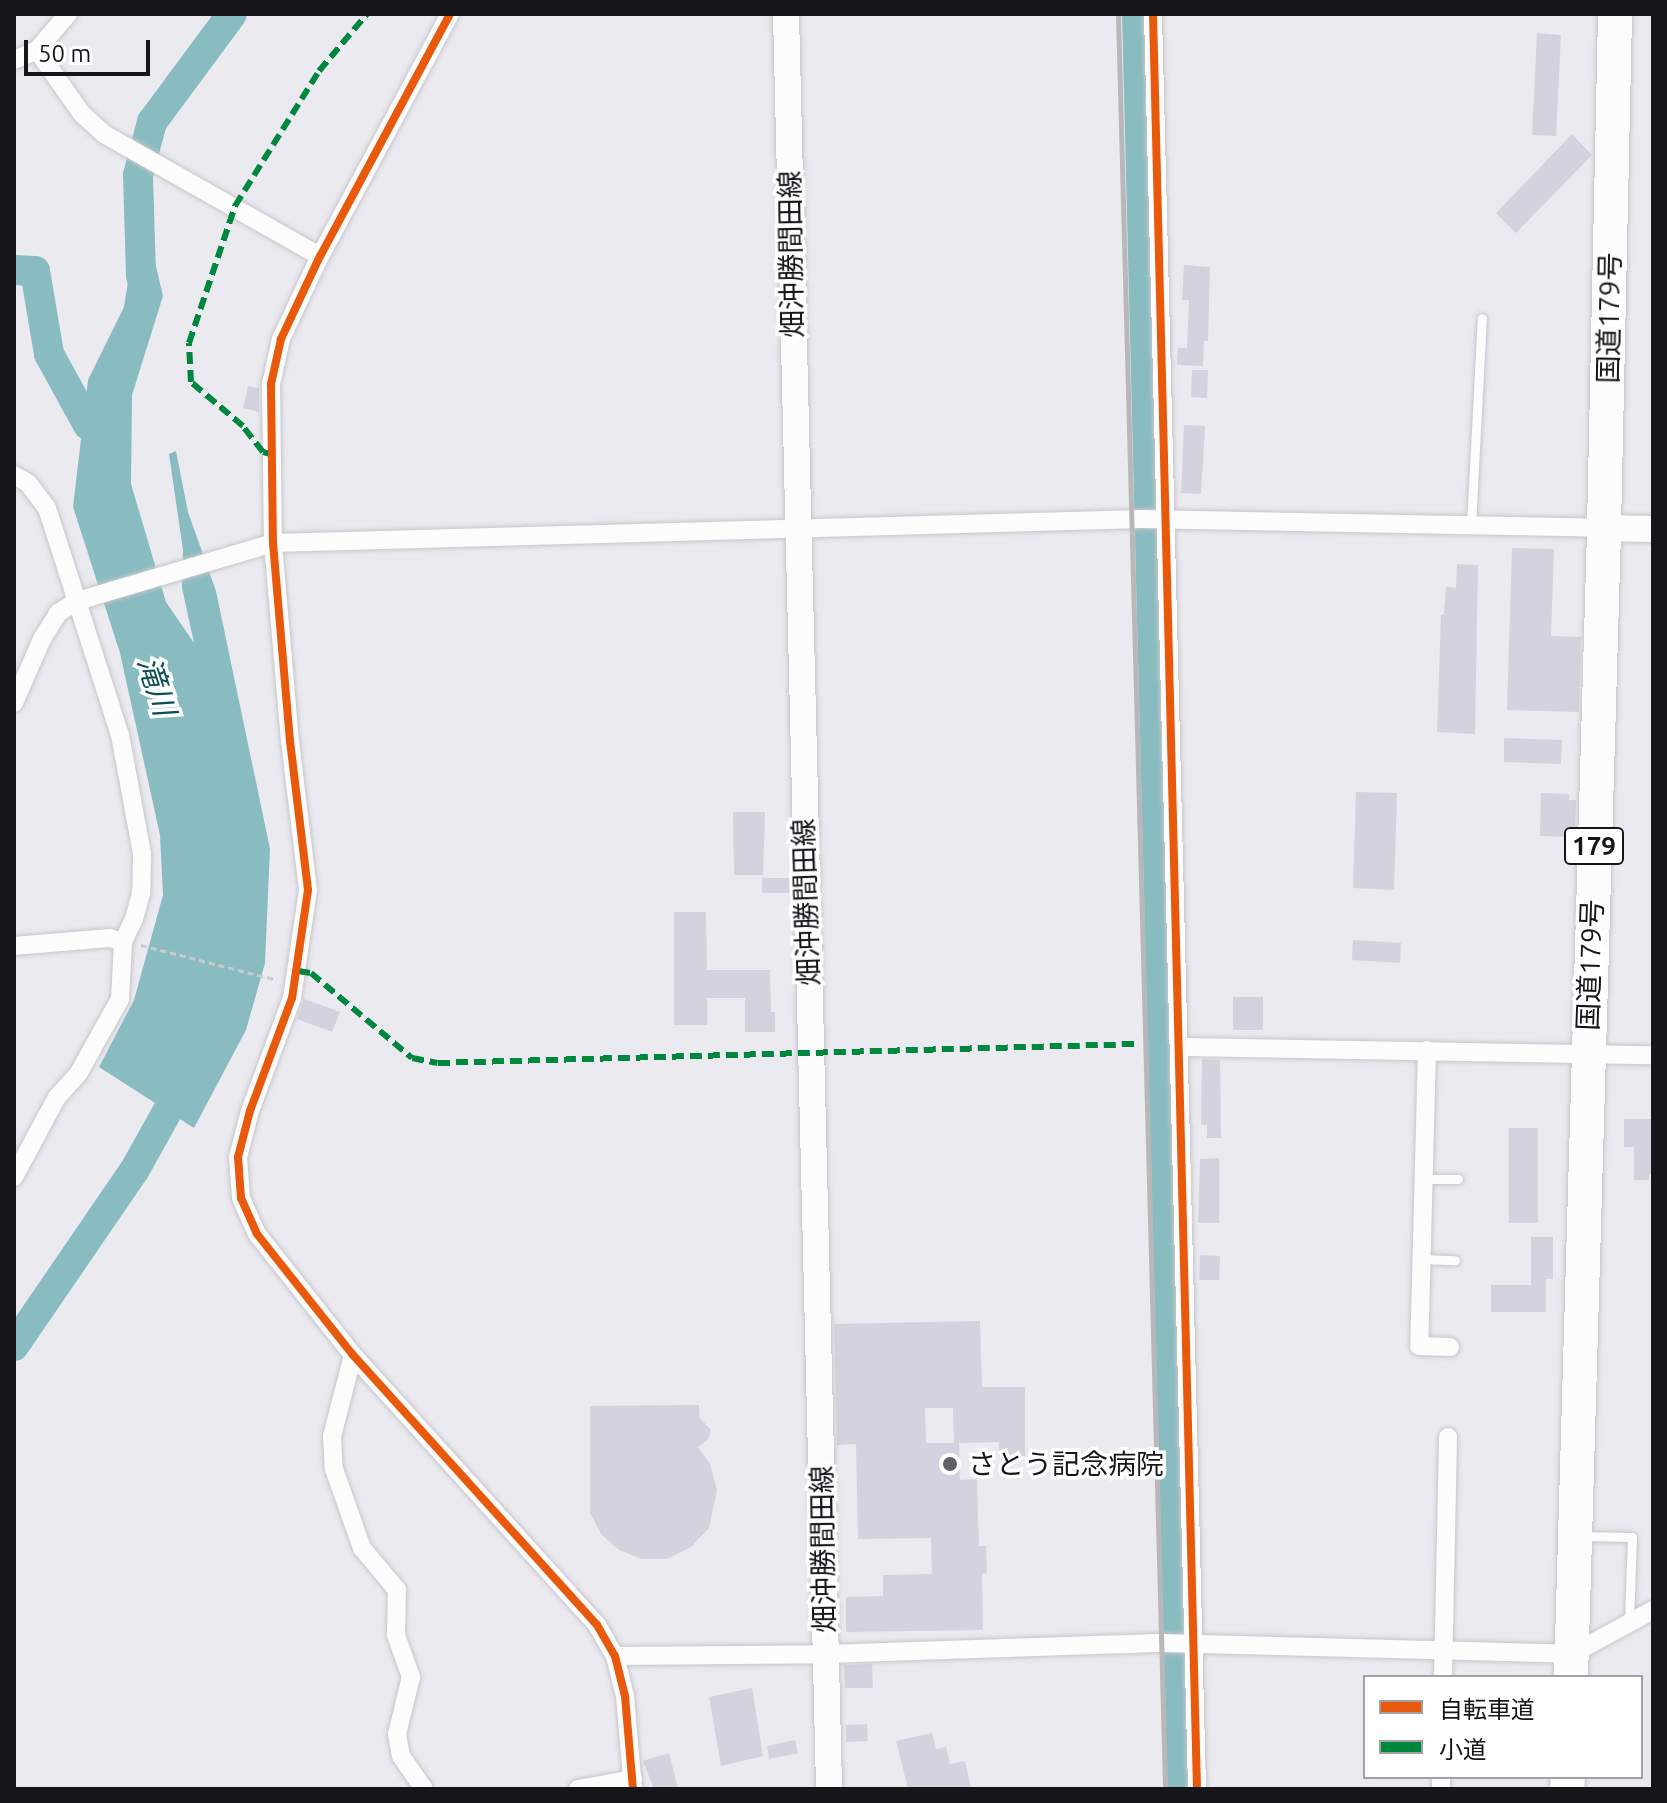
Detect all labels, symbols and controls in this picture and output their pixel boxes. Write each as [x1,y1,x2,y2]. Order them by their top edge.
scale bar [28,24,154,74]
text: 50 m [38,40,91,67]
street label: 畑沖勝間田線 [773,170,809,338]
street label: 国道179号 [1591,252,1627,384]
water label: 滝川 [131,652,183,720]
street label: 畑沖勝間田線 [786,817,826,987]
road number: 179 [1564,824,1624,868]
street label: 国道179号 [1571,899,1609,1031]
place label: さとう記念病院 [968,1447,1164,1481]
marker: さとう記念病院 [939,1453,961,1475]
street label: 畑沖勝間田線 [805,1465,841,1633]
legend [1363,1675,1643,1779]
text: 自転車道 [1439,1696,1535,1723]
text: 小道 [1439,1736,1487,1763]

